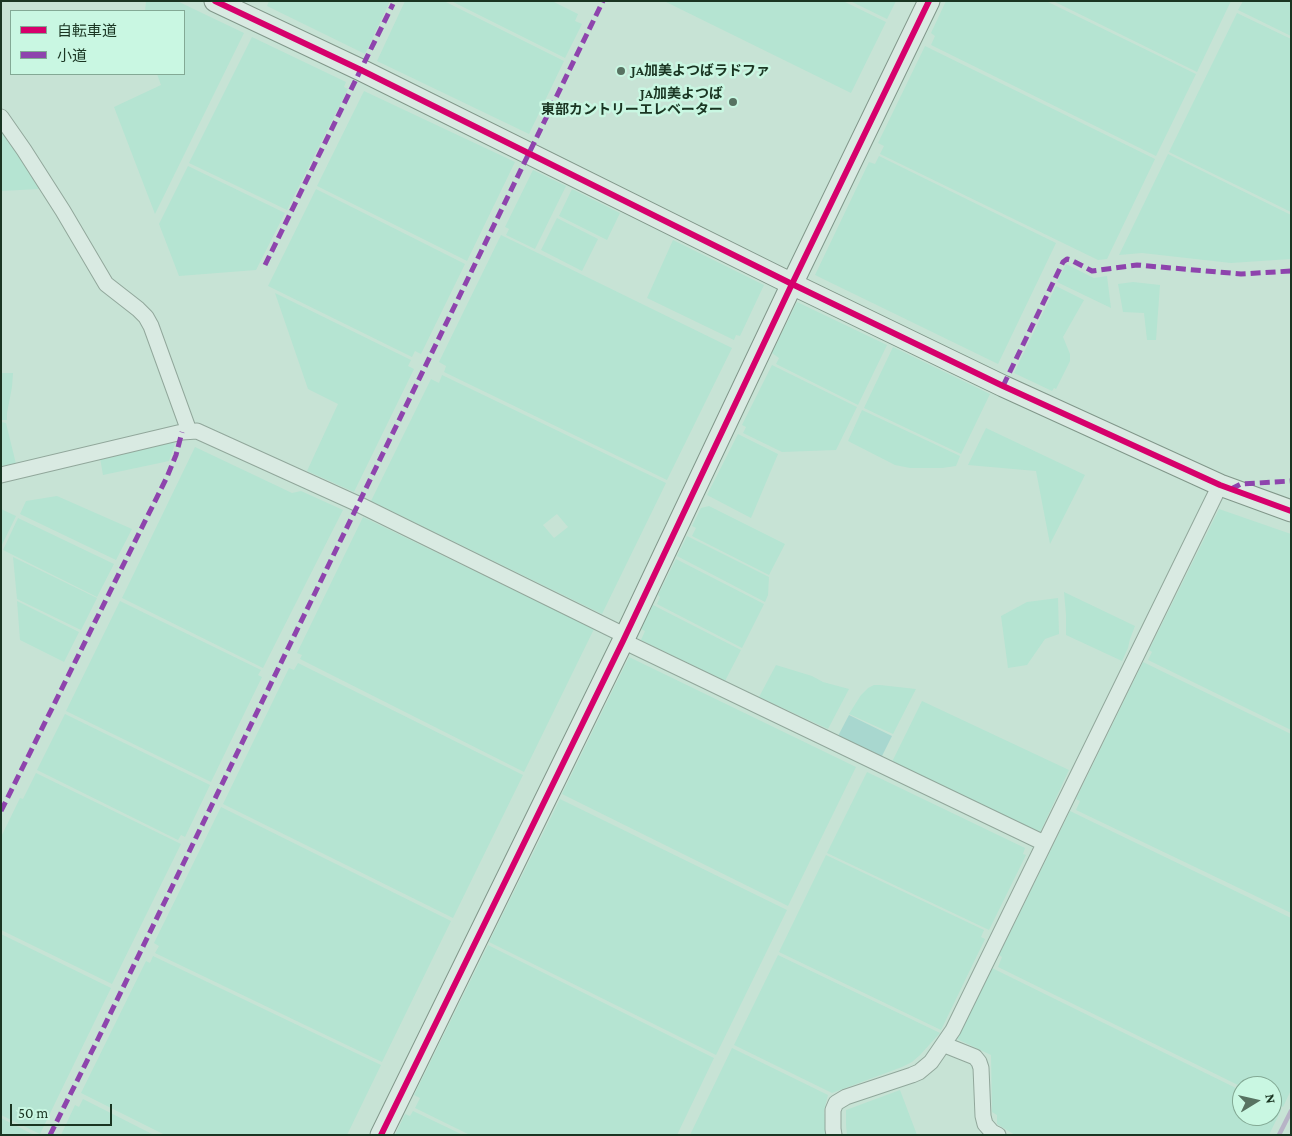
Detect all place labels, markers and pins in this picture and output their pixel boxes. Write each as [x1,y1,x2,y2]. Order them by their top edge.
place label: JA加美よつばラドファ [631,63,770,79]
marker: JA加美よつばラドファ [615,65,627,77]
place label: JA加美よつば 東部カントリーエレベーター [541,86,723,118]
marker: JA加美よつば 東部カントリーエレベーター [727,96,739,108]

